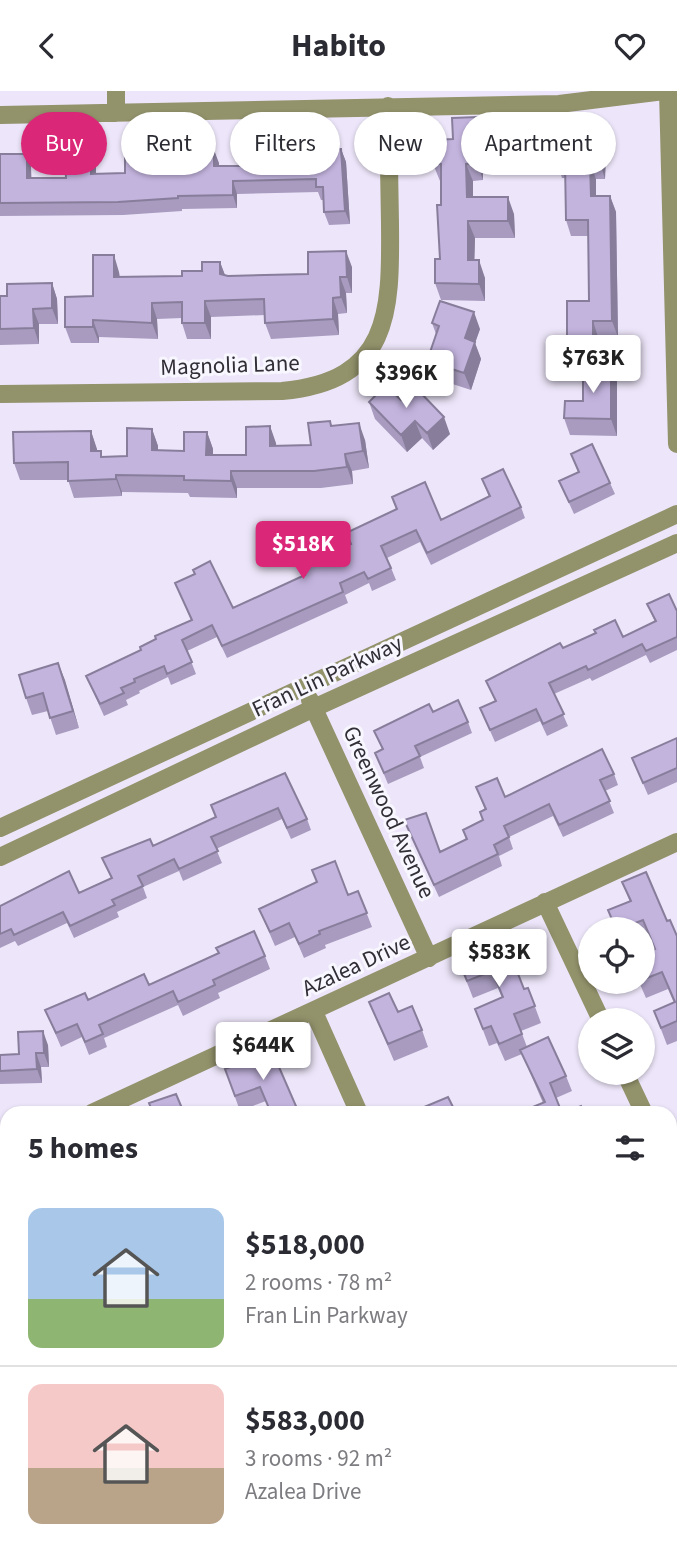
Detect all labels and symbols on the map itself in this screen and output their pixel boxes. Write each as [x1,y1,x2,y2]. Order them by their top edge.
pin: $763K [544,335,642,395]
street label: Magnolia Lane [160,346,300,384]
pin: $396K [357,351,455,410]
pin: $518K [254,521,352,581]
street label: Fran Lin Parkway [246,627,408,725]
street label: Greenwood Avenue [335,720,443,904]
street label: Azalea Drive [296,925,416,1005]
pin: $583K [450,929,548,989]
pin: $644K [214,1023,312,1082]

